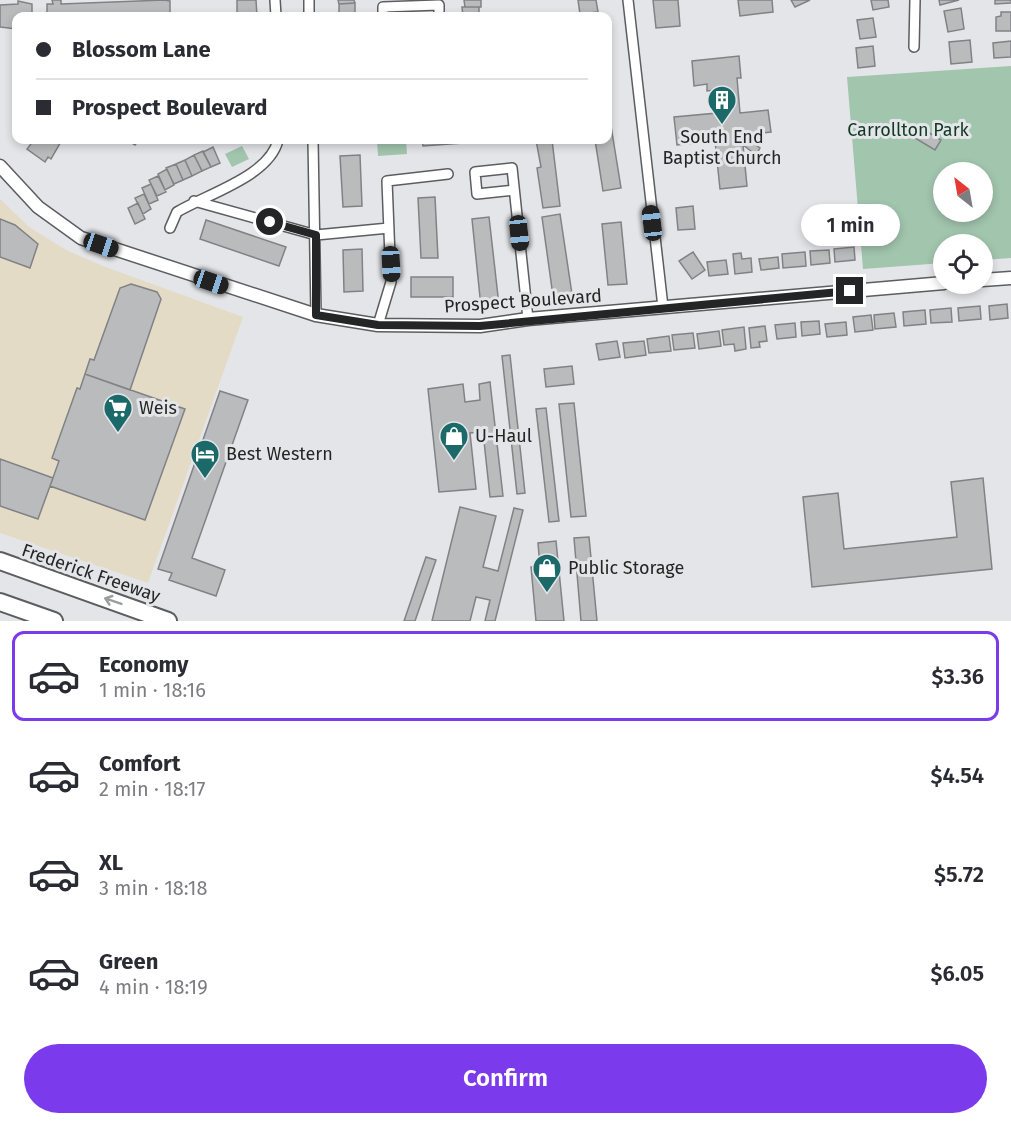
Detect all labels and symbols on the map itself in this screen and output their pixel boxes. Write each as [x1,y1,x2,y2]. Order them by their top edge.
building icon: South End Baptist Church [706,84,738,126]
park label: Carrollton Park [847,119,970,141]
place label: South End Baptist Church [662,126,782,169]
north arrow [933,162,993,222]
car [641,204,663,242]
callout: 1 min [800,204,900,246]
route start [256,208,283,235]
car [508,214,530,252]
car [81,231,121,259]
car [381,246,401,282]
car [191,268,231,296]
route end [836,277,863,304]
street label: Prospect Boulevard [443,285,603,317]
supermarket icon: Weis [102,392,134,434]
place label: Weis [139,397,177,419]
shop icon: U-Haul [438,420,470,462]
place label: U-Haul [475,425,532,447]
hotel icon: Best Western [189,438,221,480]
place label: Best Western [226,443,333,465]
street label: Frederick Freeway [19,539,163,607]
shop icon: Public Storage [531,552,563,594]
place label: Public Storage [568,557,684,579]
one-way arrow [104,595,123,606]

